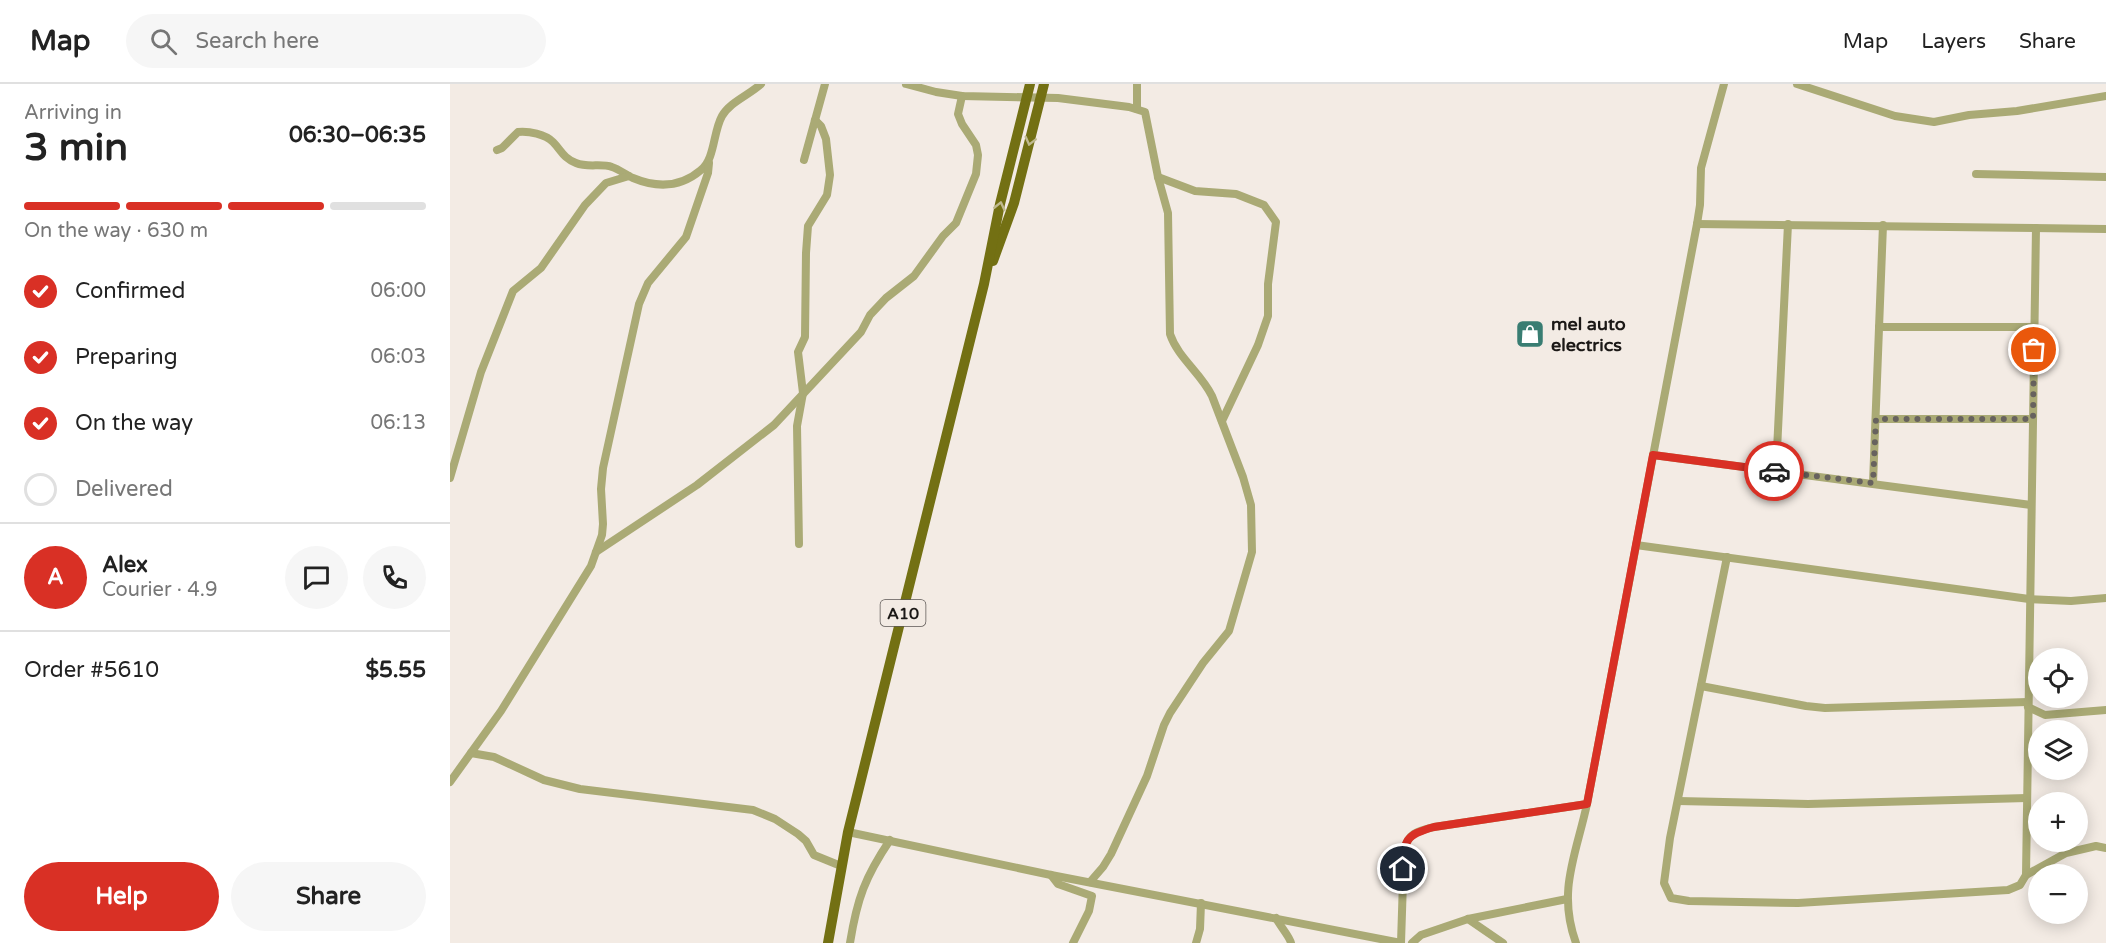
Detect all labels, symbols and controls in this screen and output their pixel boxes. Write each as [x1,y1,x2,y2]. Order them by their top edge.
search box [126,14,546,68]
text: Map [30,24,90,58]
icon: search [147,25,180,58]
text: Search here [195,28,319,54]
text: Map [1843,29,1888,54]
text: Layers [1921,29,1986,54]
text: Share [2019,29,2076,54]
text: Arriving in [24,101,122,125]
text: 06:30–06:35 [289,122,426,148]
text: 3 min [24,124,128,171]
one-way arrow [1024,136,1037,146]
one-way arrow [992,201,1005,211]
text: On the way · 630 m [24,219,208,243]
icon: check [24,275,57,308]
text: Confirmed [75,278,185,304]
text: 06:00 [371,279,426,303]
place label: mel auto electrics [1551,313,1626,356]
shop icon: mel auto electrics [1514,318,1546,350]
pin [2008,324,2059,375]
icon: bag [2017,333,2050,366]
icon: check [24,341,57,374]
text: Preparing [75,344,178,370]
text: 06:03 [371,345,426,369]
icon: check [24,407,57,440]
text: On the way [75,410,193,436]
text: 06:13 [371,411,426,435]
courier [1744,441,1804,501]
icon: car [1758,455,1791,488]
text: Delivered [75,476,173,502]
button: chat [285,546,348,609]
button: phone [363,546,426,609]
text: Alex [102,552,148,578]
text: A [47,564,64,590]
text: Courier · 4.9 [102,578,217,602]
road number: A10 [880,600,926,626]
map controls [2028,648,2088,924]
button: locate [2028,648,2088,708]
text: Order #5610 [24,657,159,683]
text: $5.55 [365,657,426,683]
button: layers [2028,720,2088,780]
button: + [2028,792,2088,852]
pin [1377,843,1428,894]
icon: home [1386,852,1419,885]
button: Help [24,862,219,931]
button: Share [231,862,426,931]
button: − [2028,864,2088,924]

